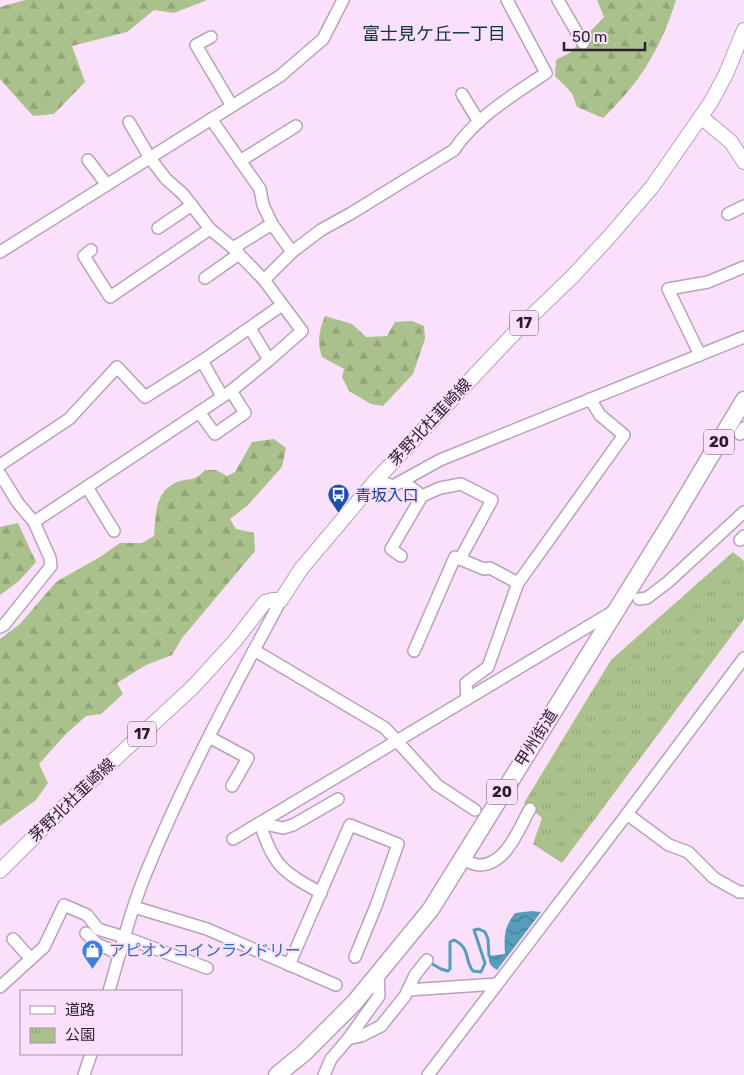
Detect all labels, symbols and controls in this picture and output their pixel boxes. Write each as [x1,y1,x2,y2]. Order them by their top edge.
scale bar [564,20,645,52]
district label: 富士見ケ丘一丁目 [362,23,506,45]
text: 50 m [572,28,607,46]
road number: 17 [510,310,538,336]
street label: 茅野北杜韮崎線 [385,375,475,469]
road number: 20 [704,430,734,454]
bus stop icon: 青坂入口 [327,483,351,514]
place label: 青坂入口 [355,486,419,505]
street label: 甲州街道 [511,706,561,770]
road number: 17 [128,722,156,746]
street label: 茅野北杜韮崎線 [25,754,119,846]
road number: 20 [487,780,517,804]
shop icon: アピオンコインランドリー [81,938,105,969]
place label: アピオンコインランドリー [109,941,301,960]
legend [20,990,182,1055]
text: 道路 [65,1001,95,1019]
text: 公園 [65,1026,95,1044]

